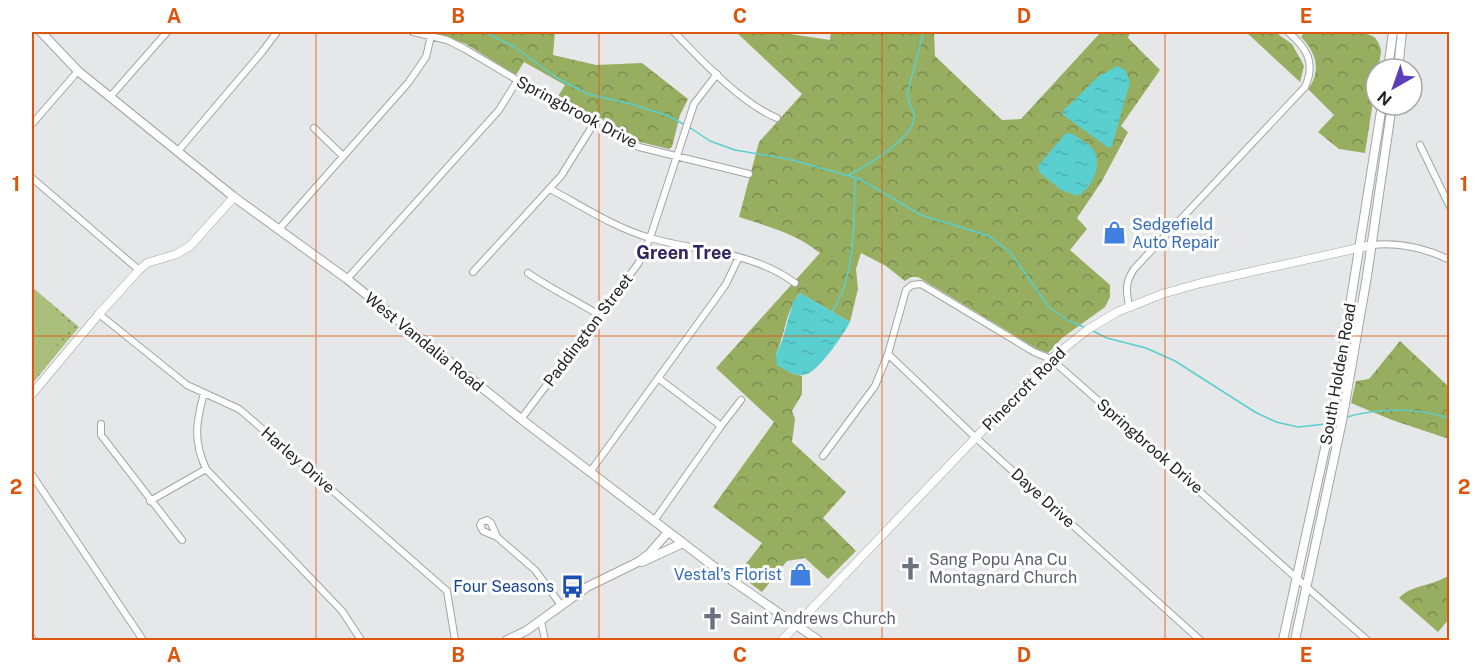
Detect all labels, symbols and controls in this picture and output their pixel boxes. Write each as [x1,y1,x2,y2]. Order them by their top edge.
text: A [167,4,181,28]
text: B [451,4,465,28]
text: C [733,4,747,28]
text: D [1017,4,1031,28]
text: E [1300,4,1312,28]
north arrow [1364,57,1424,117]
street label: Springbrook Drive [513,72,641,152]
text: N [1374,87,1396,109]
text: 1 [12,172,20,196]
text: 1 [1460,172,1468,196]
place label: Sedgefield Auto Repair [1132,215,1220,252]
shop icon: Sedgefield Auto Repair [1101,220,1127,246]
district label: Green Tree [636,242,732,263]
street label: Paddington Street [539,270,637,390]
street label: West Vandalia Road [361,288,487,396]
street label: South Holden Road [1316,302,1360,446]
street label: Pinecroft Road [978,343,1070,435]
street label: Springbrook Drive [1093,395,1207,497]
street label: Harley Drive [257,423,339,497]
street label: Daye Drive [1007,464,1079,532]
text: 2 [10,475,22,499]
text: 2 [1458,475,1470,499]
place label: Sang Popu Ana Cu Montagnard Church [929,550,1077,587]
church icon: Sang Popu Ana Cu Montagnard Church [898,555,924,581]
shop icon: Vestal's Florist [787,561,813,587]
place label: Vestal's Florist [674,565,782,584]
bus stop icon: Four Seasons [559,573,585,599]
place label: Four Seasons [453,577,554,596]
church icon: Saint Andrews Church [699,605,725,631]
place label: Saint Andrews Church [730,609,896,628]
text: A [167,643,181,667]
text: B [451,643,465,667]
text: C [733,643,747,667]
text: D [1017,643,1031,667]
text: E [1300,643,1312,667]

